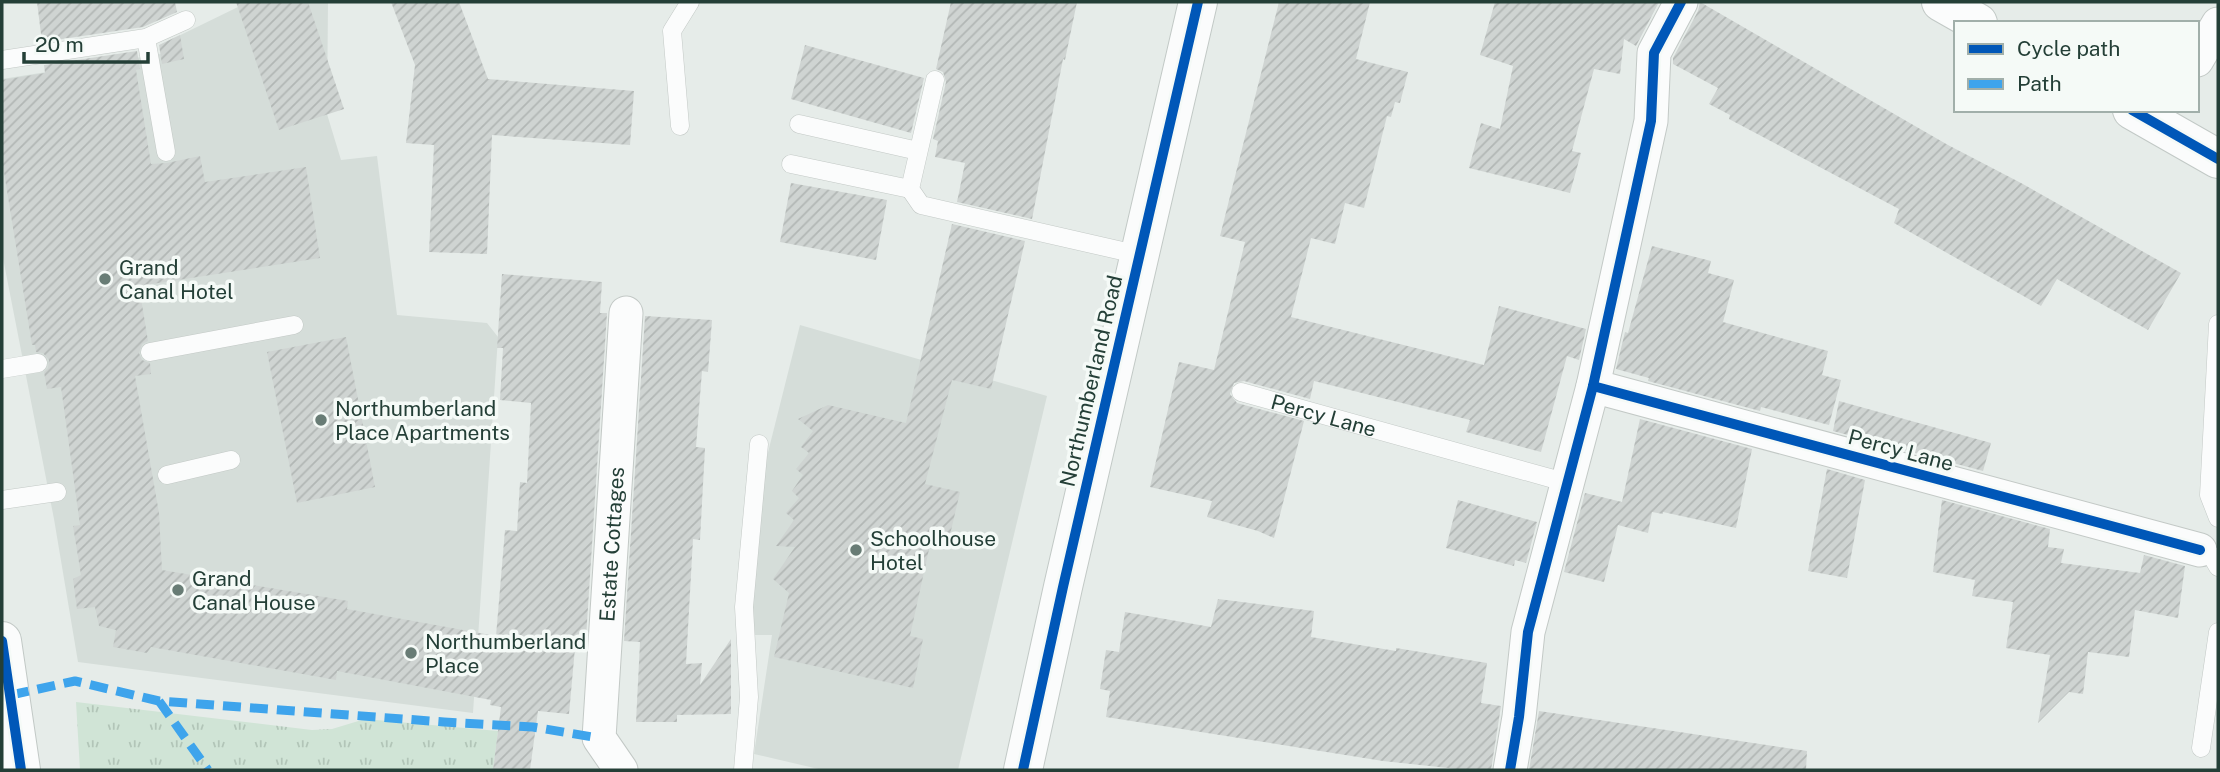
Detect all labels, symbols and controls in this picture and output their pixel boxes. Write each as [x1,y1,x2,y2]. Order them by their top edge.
scale bar [24,21,149,65]
legend [1954,21,2199,112]
text: 20 m [35,32,84,57]
text: Cycle path [2017,36,2120,61]
text: Path [2017,71,2062,96]
place label: Grand Canal Hotel [119,255,234,304]
marker: Grand Canal Hotel [97,271,113,287]
street label: Northumberland Road [1054,273,1128,489]
street label: Percy Lane [1268,389,1379,442]
place label: Northumberland Place Apartments [335,396,510,445]
marker: Northumberland Place Apartments [313,412,329,428]
street label: Percy Lane [1846,424,1956,476]
street label: Estate Cottages [594,466,629,622]
place label: Schoolhouse Hotel [870,526,996,575]
marker: Schoolhouse Hotel [848,542,864,558]
place label: Grand Canal House [192,566,316,615]
marker: Grand Canal House [170,582,186,598]
place label: Northumberland Place [425,629,586,678]
marker: Northumberland Place [403,645,419,661]

